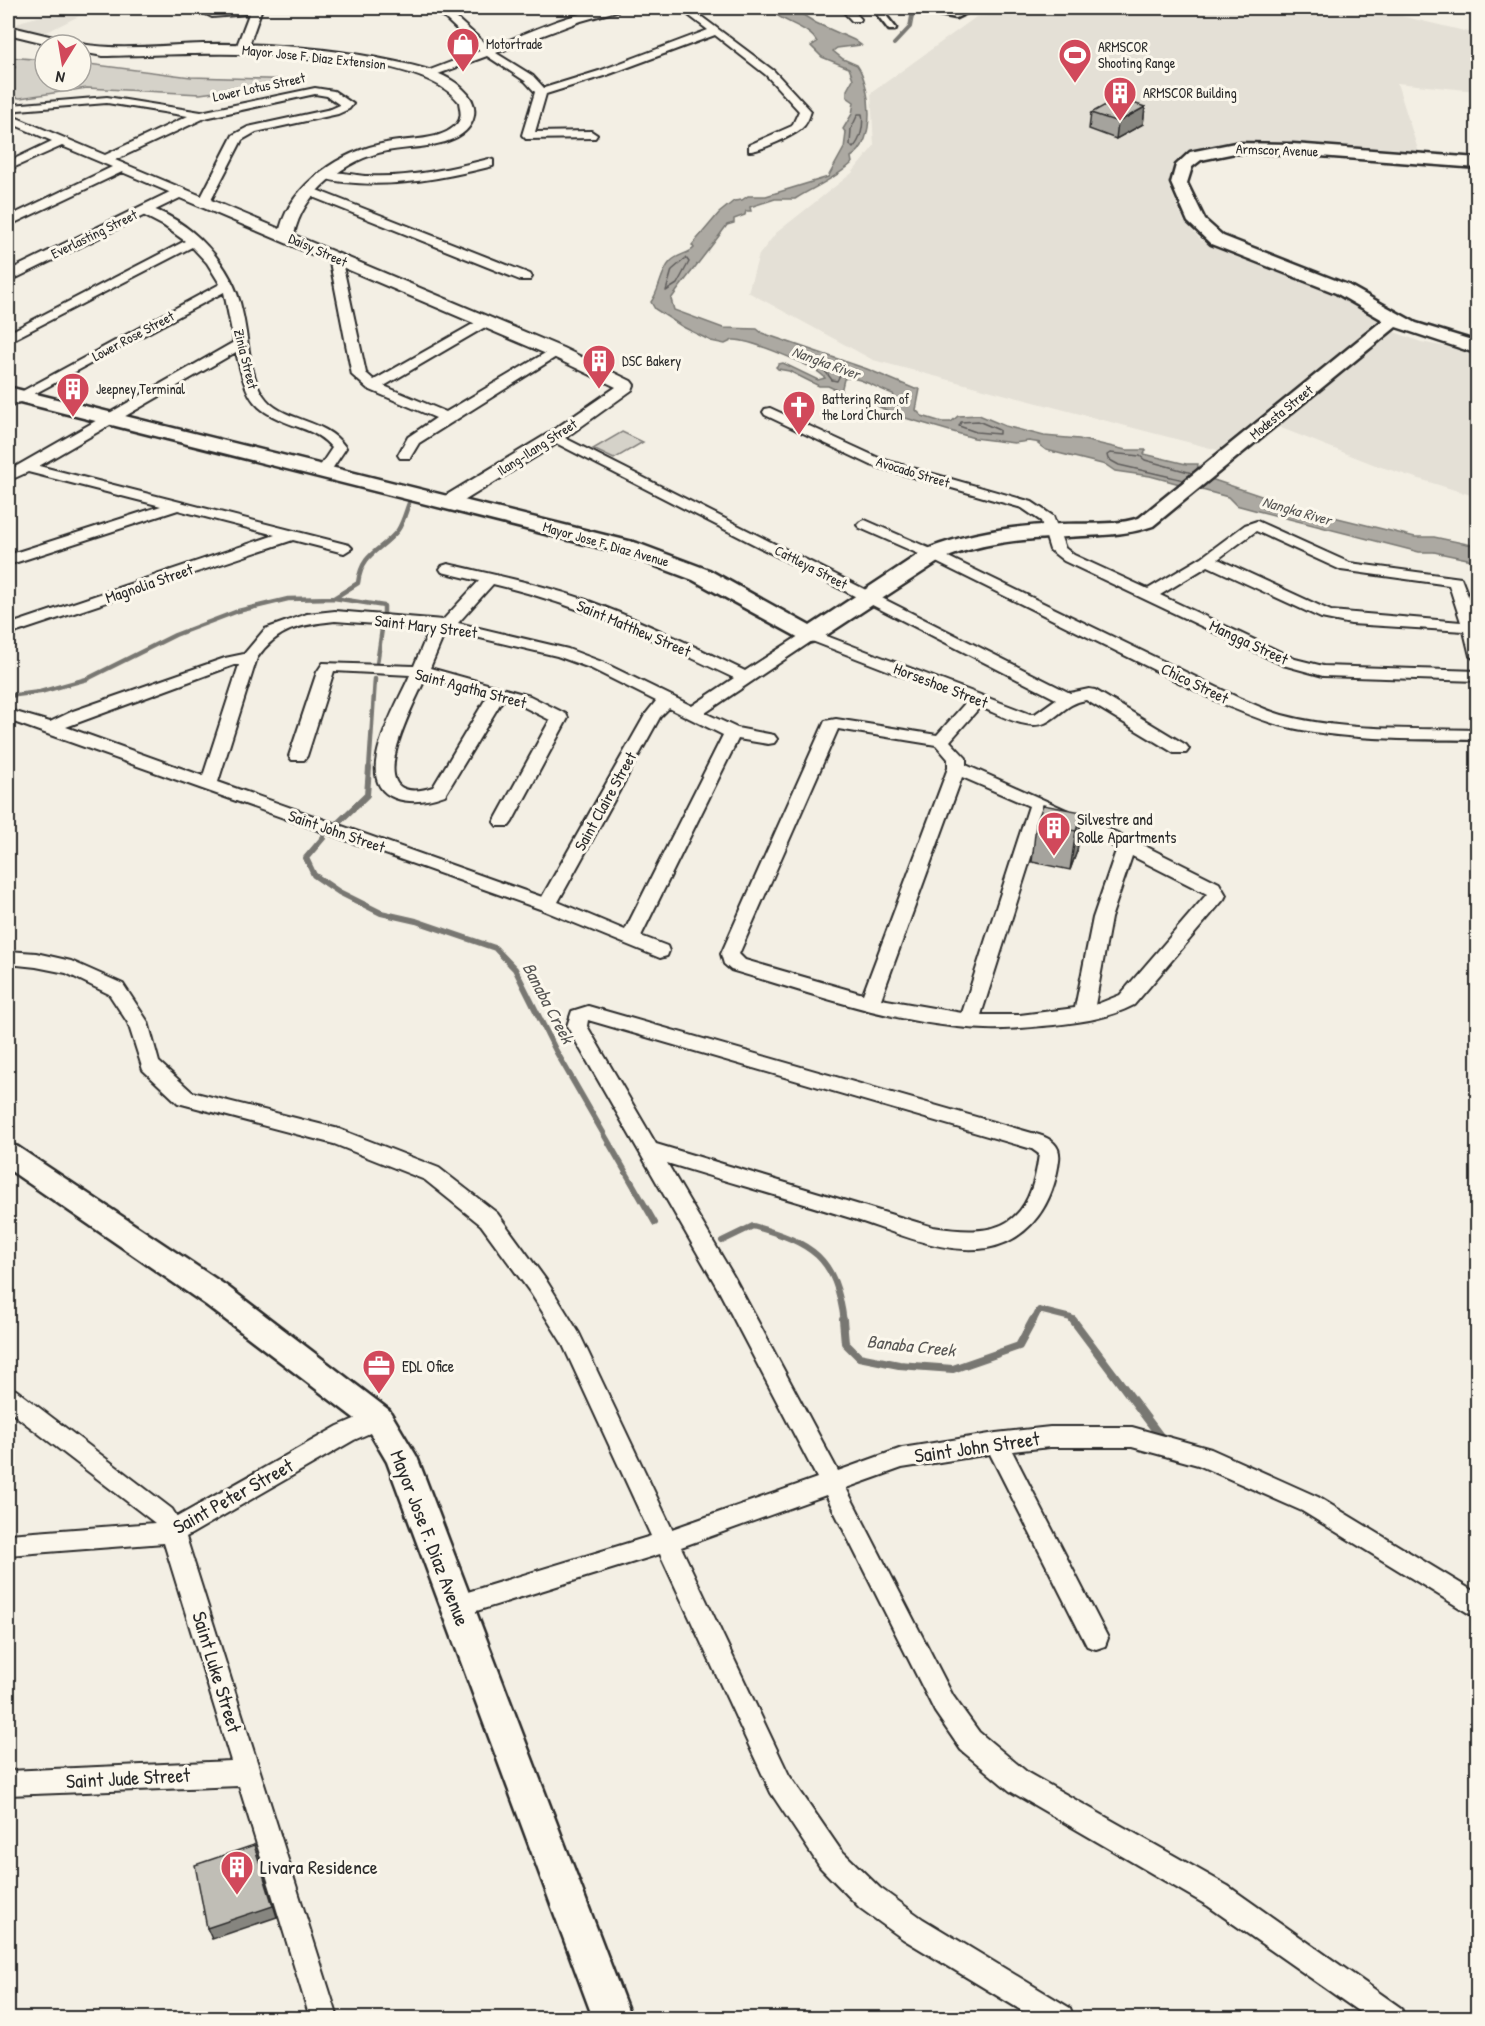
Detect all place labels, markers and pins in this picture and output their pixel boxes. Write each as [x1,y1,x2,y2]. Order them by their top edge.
shop icon: Motortrade [445,26,481,73]
place label: Motortrade [486,34,543,53]
sports icon: ARMSCOR Shooting Range [1057,37,1093,84]
place label: ARMSCOR Shooting Range [1098,37,1176,73]
building icon: ARMSCOR Building [1102,75,1138,122]
place label: ARMSCOR Building [1143,83,1237,103]
building icon: DSC Bakery [581,343,617,390]
place label: DSC Bakery [622,351,681,371]
building icon: Jeepney Terminal [55,371,91,418]
place label: Jeepney Terminal [96,379,185,399]
church icon: Battering Ram of the Lord Church [781,389,817,436]
place label: Battering Ram of the Lord Church [822,389,909,424]
place label: Silvestre and Rolle Apartments [1077,808,1176,848]
building icon: Silvestre and Rolle Apartments [1036,810,1072,857]
office icon: EDL Ofice [361,1348,397,1395]
place label: EDL Ofice [402,1355,455,1377]
building icon: Livara Residence [219,1849,255,1896]
place label: Livara Residence [260,1853,378,1880]

